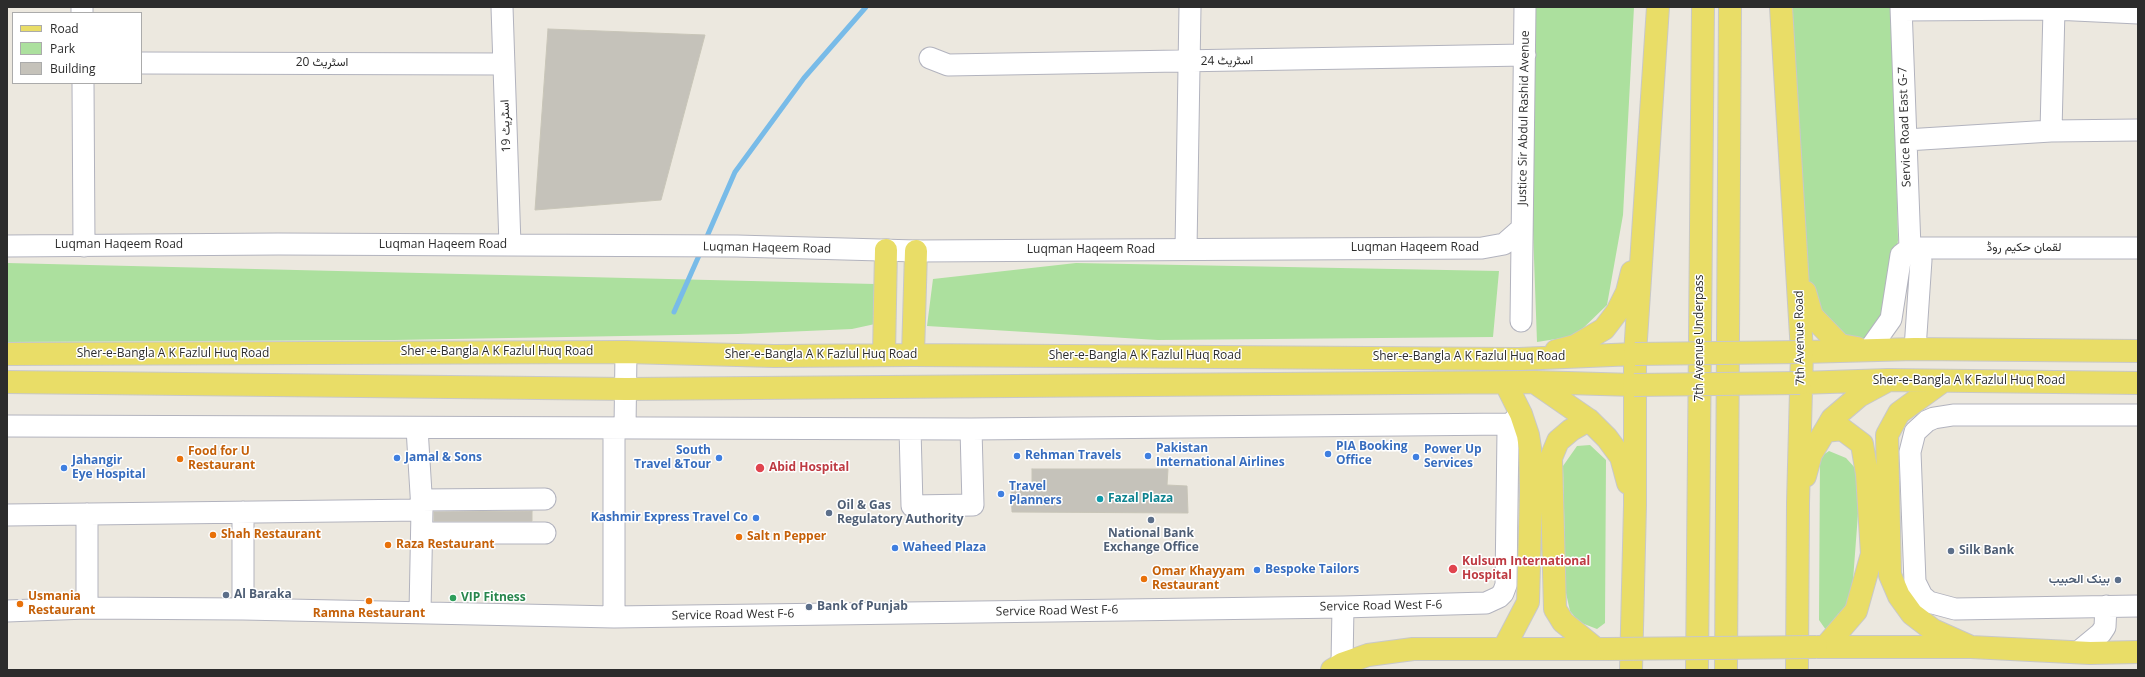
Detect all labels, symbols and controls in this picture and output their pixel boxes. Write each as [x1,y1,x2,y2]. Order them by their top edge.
legend [12,12,142,84]
text: Road [50,20,79,37]
street label: Justice Sir Abdul Rashid Avenue [1515,30,1533,206]
text: Park [50,40,75,57]
street label: اسٹریٹ 24 [1201,53,1253,69]
street label: اسٹریٹ 20 [296,56,348,70]
text: Building [50,60,95,77]
street label: Service Road East G-7 [1896,67,1914,187]
street label: اسٹریٹ 19 [498,99,514,153]
street label: Luqman Haqeem Road [55,238,183,252]
street label: Luqman Haqeem Road [379,238,507,252]
street label: Luqman Haqeem Road [703,240,831,256]
street label: Luqman Haqeem Road [1351,241,1479,255]
street label: لقمان حکیم روڈ [1987,241,2061,255]
street label: Luqman Haqeem Road [1027,243,1155,257]
street label: 7th Avenue Underpass [1693,274,1707,402]
street label: 7th Avenue Road [1792,290,1808,386]
street label: Sher-e-Bangla A K Fazlul Huq Road [401,345,593,359]
street label: Sher-e-Bangla A K Fazlul Huq Road [77,347,269,361]
street label: Sher-e-Bangla A K Fazlul Huq Road [725,348,917,362]
street label: Sher-e-Bangla A K Fazlul Huq Road [1049,349,1241,363]
street label: Sher-e-Bangla A K Fazlul Huq Road [1373,350,1565,364]
street label: Sher-e-Bangla A K Fazlul Huq Road [1873,374,2065,388]
place label: PIA Booking Office [1336,440,1408,468]
place label: Pakistan International Airlines [1156,442,1285,470]
place label: Power Up Services [1424,443,1482,471]
place label: South Travel &Tour [634,444,711,472]
place label: Food for U Restaurant [188,445,255,473]
place label: Rehman Travels [1025,449,1121,463]
marker: PIA Booking Office [1323,449,1333,459]
place label: Jamal & Sons [405,451,482,465]
marker: Rehman Travels [1012,451,1022,461]
marker: Pakistan International Airlines [1143,451,1153,461]
marker: Power Up Services [1411,452,1421,462]
marker: Jamal & Sons [392,453,402,463]
marker: South Travel &Tour [714,453,724,463]
place label: Jahangir Eye Hospital [72,454,146,482]
marker: Food for U Restaurant [175,454,185,464]
place label: Abid Hospital [769,461,849,475]
marker: Abid Hospital [754,462,766,474]
marker: Jahangir Eye Hospital [59,463,69,473]
place label: Travel Planners [1009,480,1062,508]
marker: Travel Planners [996,489,1006,499]
place label: Fazal Plaza [1108,492,1173,506]
marker: Fazal Plaza [1095,494,1105,504]
place label: Oil & Gas Regulatory Authority [837,499,963,527]
marker: Oil & Gas Regulatory Authority [824,508,834,518]
place label: Kashmir Express Travel Co [591,511,748,525]
marker: Kashmir Express Travel Co [751,513,761,523]
marker: National Bank Exchange Office [1146,515,1156,525]
place label: National Bank Exchange Office [1103,527,1199,555]
place label: Shah Restaurant [221,528,321,542]
marker: Shah Restaurant [208,530,218,540]
place label: Salt n Pepper [747,530,826,544]
marker: Salt n Pepper [734,532,744,542]
place label: Raza Restaurant [396,538,495,552]
marker: Raza Restaurant [383,540,393,550]
place label: Waheed Plaza [903,541,986,555]
marker: Waheed Plaza [890,543,900,553]
place label: Silk Bank [1959,544,2014,558]
marker: Silk Bank [1946,546,1956,556]
place label: Kulsum International Hospital [1462,555,1590,583]
place label: Bespoke Tailors [1265,563,1359,577]
marker: Kulsum International Hospital [1447,563,1459,575]
place label: Omar Khayyam Restaurant [1152,565,1245,593]
marker: Bespoke Tailors [1252,565,1262,575]
place label: بينک الحبيب [2049,573,2110,587]
marker: Omar Khayyam Restaurant [1139,574,1149,584]
marker: بينک الحبيب [2113,575,2123,585]
place label: Al Baraka [234,588,292,602]
place label: Usmania Restaurant [28,590,95,618]
marker: Al Baraka [221,590,231,600]
place label: VIP Fitness [461,591,526,605]
marker: VIP Fitness [448,593,458,603]
marker: Ramna Restaurant [364,596,374,606]
street label: Service Road West F-6 [1320,598,1442,614]
marker: Usmania Restaurant [15,599,25,609]
place label: Bank of Punjab [817,600,908,614]
marker: Bank of Punjab [804,602,814,612]
street label: Service Road West F-6 [996,603,1118,619]
place label: Ramna Restaurant [313,607,425,621]
street label: Service Road West F-6 [672,607,794,623]

